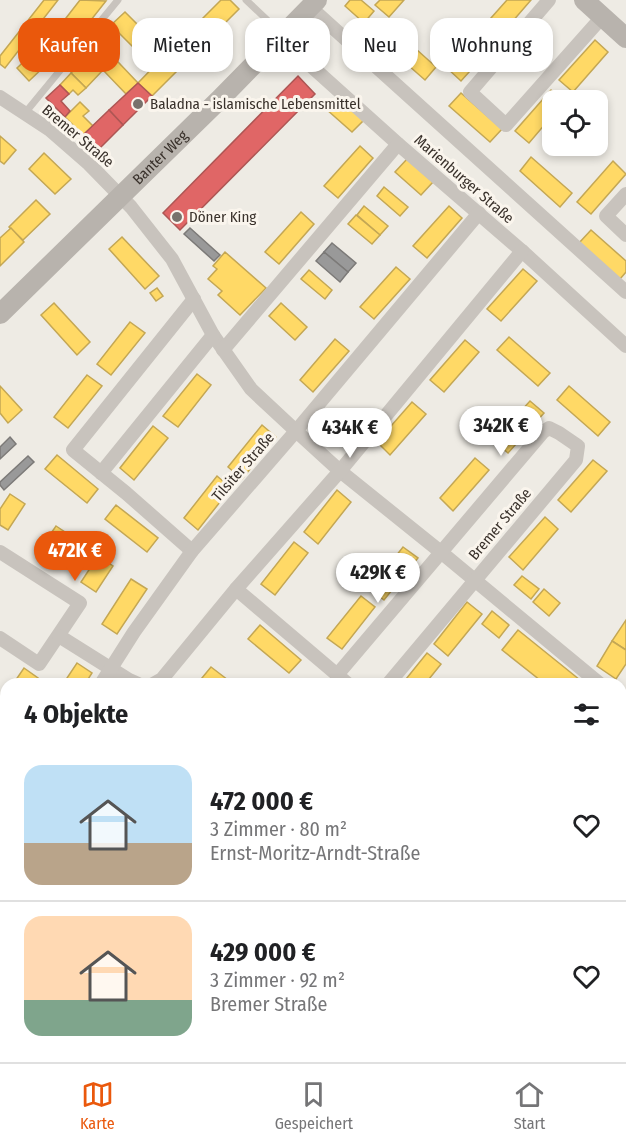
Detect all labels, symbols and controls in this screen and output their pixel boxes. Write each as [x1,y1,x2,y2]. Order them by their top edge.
chip: Kaufen [18,18,120,72]
chip: Mieten [132,18,233,72]
chip: Filter [245,18,330,72]
chip: Neu [342,18,418,72]
chip: Wohnung [430,18,553,72]
map controls [542,90,608,156]
button: locate [542,90,608,156]
place label: Baladna - islamische Lebensmittel [150,95,361,113]
marker: Baladna - islamische Lebensmittel [131,97,145,111]
street label: Bremer Straße [38,101,118,171]
street label: Banter Weg [129,127,192,188]
street label: Marienburger Straße [411,131,517,227]
place label: Döner King [189,208,256,226]
marker: Döner King [170,210,184,224]
pin: 342K € [452,406,550,457]
pin: 434K € [301,408,399,459]
text: 342K € [473,413,529,437]
text: 434K € [322,415,378,439]
street label: Tilsiter Straße [208,429,278,505]
street label: Bremer Straße [465,484,535,564]
pin: 472K € [26,531,124,582]
text: 472K € [48,538,102,562]
pin: 429K € [329,553,427,604]
text: 429K € [350,560,406,584]
icon: filters [570,698,603,731]
text: 4 Objekte [24,699,128,730]
text: 472 000 € [210,786,313,817]
icon: home [72,789,144,861]
icon: heart [570,809,603,842]
text: 3 Zimmer · 80 m² [210,817,347,841]
text: Ernst-Moritz-Arndt-Straße [210,841,420,865]
text: 429 000 € [210,937,316,968]
icon: home [72,940,144,1012]
icon: heart [570,960,603,993]
text: 3 Zimmer · 92 m² [210,968,345,992]
text: Bremer Straße [210,992,327,1016]
tab: Karte [80,1078,115,1133]
tab: Gespeichert [275,1078,353,1133]
tab: Start [513,1078,546,1133]

